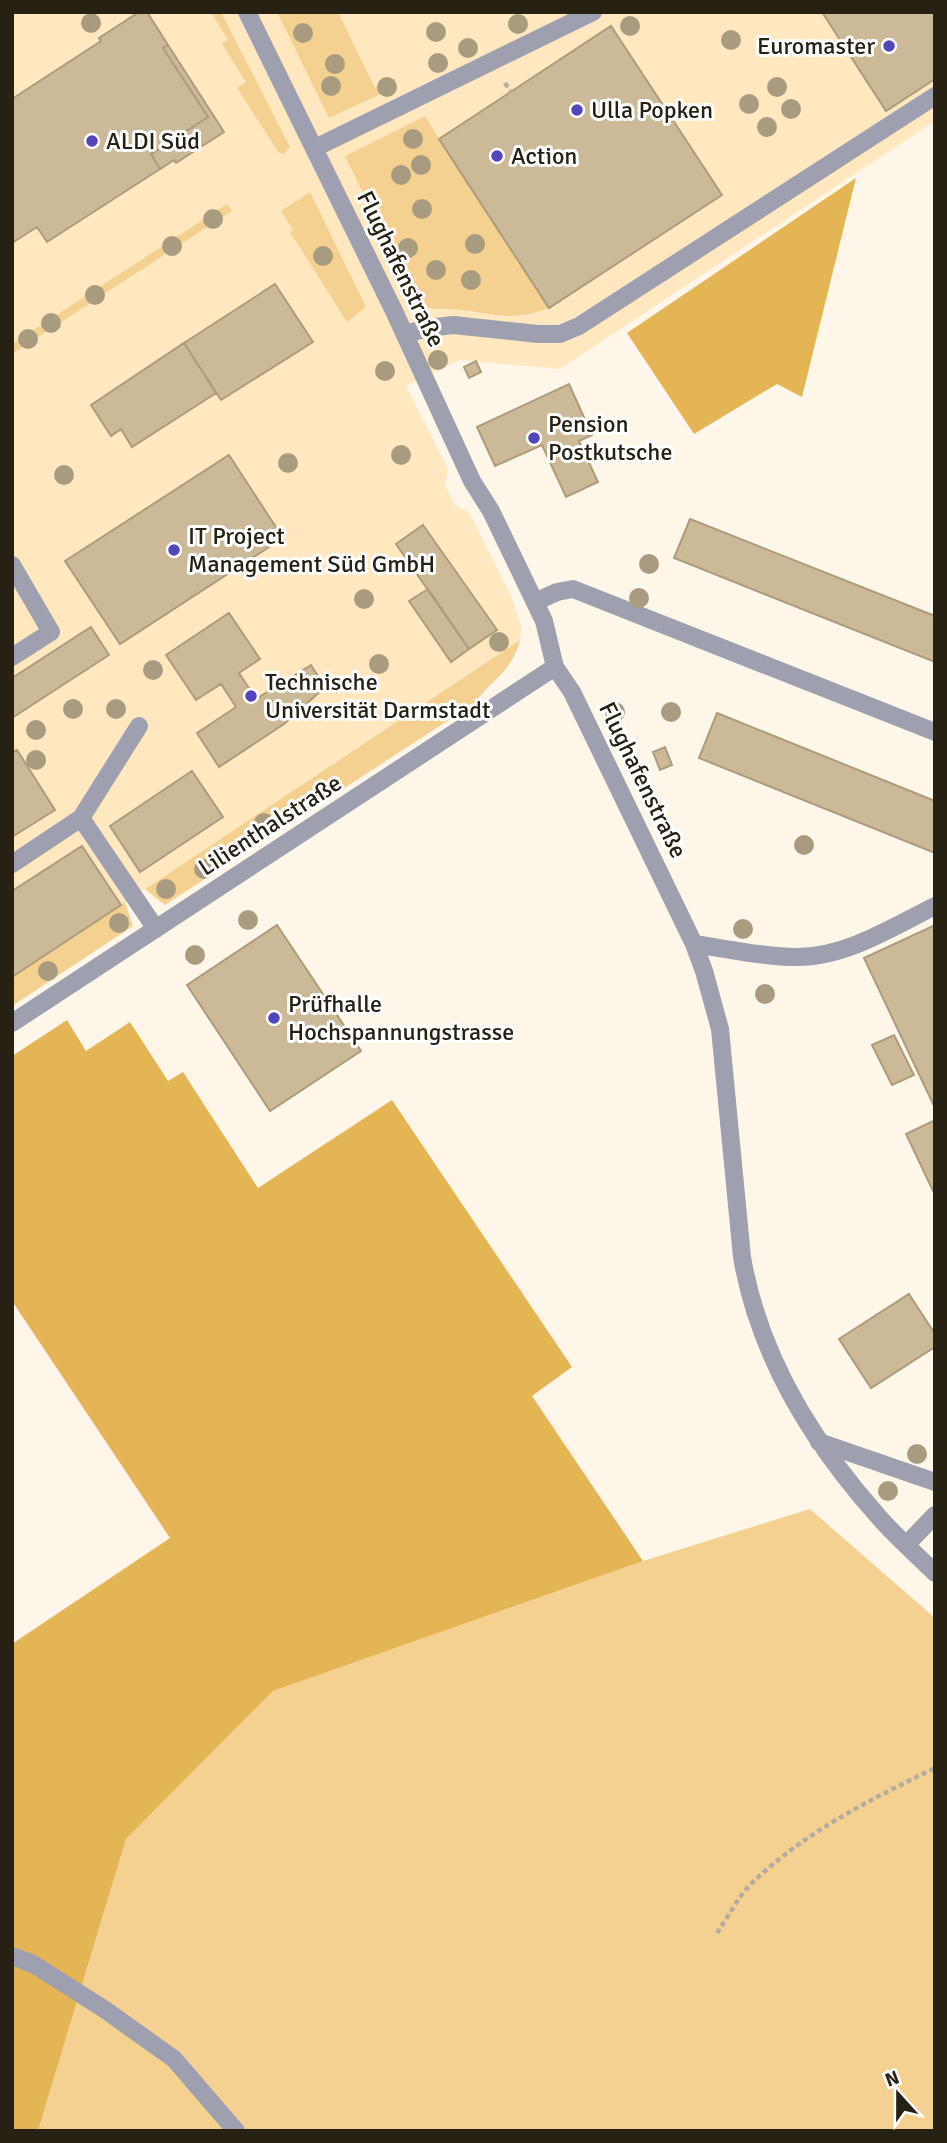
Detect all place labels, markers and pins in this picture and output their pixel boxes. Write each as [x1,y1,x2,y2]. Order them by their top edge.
place label: Euromaster [757,31,875,61]
marker: Euromaster [881,38,897,54]
place label: Ulla Popken [591,95,713,125]
marker: Ulla Popken [569,102,585,118]
place label: ALDI Süd [106,126,200,156]
marker: ALDI Süd [84,133,100,149]
place label: Action [511,141,577,171]
marker: Action [489,148,505,164]
place label: Pension Postkutsche [548,409,672,467]
marker: Pension Postkutsche [526,430,542,446]
place label: IT Project Management Süd GmbH [188,521,435,579]
marker: IT Project Management Süd GmbH [166,542,182,558]
place label: Technische Universität Darmstadt [265,667,490,725]
marker: Technische Universität Darmstadt [243,688,259,704]
place label: Prüfhalle Hochspannungstrasse [288,989,514,1047]
marker: Prüfhalle Hochspannungstrasse [266,1010,282,1026]

